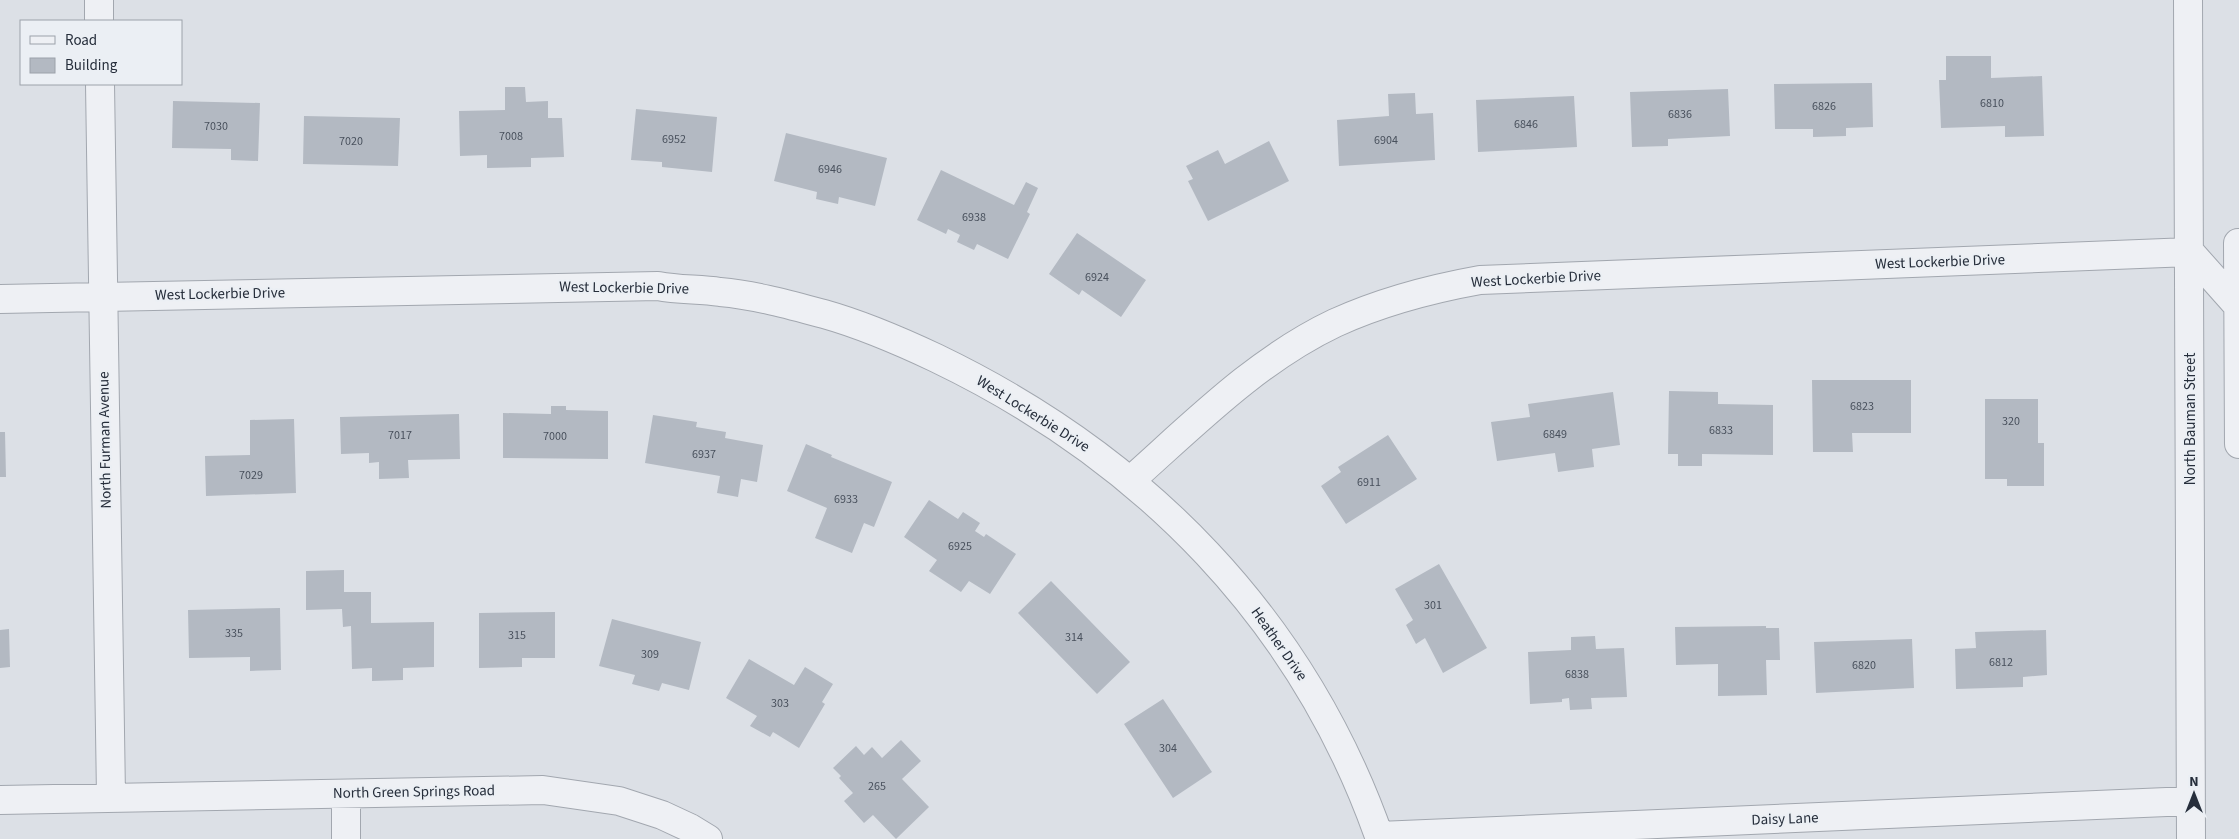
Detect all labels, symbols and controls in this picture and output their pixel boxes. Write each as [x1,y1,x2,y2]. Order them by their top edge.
legend [20,20,182,85]
text: Road [65,30,97,51]
text: Building [65,55,118,76]
house number: 6810 [1980,95,2004,112]
house number: 6826 [1812,98,1836,115]
house number: 6836 [1668,106,1692,123]
house number: 6846 [1514,116,1538,133]
house number: 7030 [204,118,228,135]
house number: 7008 [499,128,523,145]
house number: 6952 [662,131,686,148]
house number: 6904 [1374,132,1398,149]
house number: 7020 [339,133,363,150]
house number: 6946 [818,161,842,178]
house number: 6938 [962,209,986,226]
street label: West Lockerbie Drive [1875,249,2005,275]
street label: West Lockerbie Drive [1470,265,1602,293]
house number: 6924 [1085,269,1109,286]
street label: West Lockerbie Drive [559,276,689,300]
street label: West Lockerbie Drive [155,282,285,306]
street label: North Bauman Street [2180,353,2201,485]
street label: North Furman Avenue [93,371,117,509]
street label: West Lockerbie Drive [972,371,1094,457]
house number: 6823 [1850,398,1874,415]
house number: 320 [2002,413,2020,430]
house number: 6833 [1709,422,1733,439]
house number: 6849 [1543,426,1567,443]
house number: 7017 [388,427,412,444]
house number: 7000 [543,428,567,445]
house number: 6937 [692,446,716,463]
house number: 7029 [239,467,263,484]
house number: 6911 [1357,474,1381,491]
house number: 6933 [834,491,858,508]
house number: 6925 [948,538,972,555]
house number: 301 [1424,597,1442,614]
street label: Heather Drive [1246,603,1312,685]
house number: 335 [225,625,243,642]
house number: 315 [508,627,526,644]
house number: 314 [1065,629,1083,646]
house number: 309 [641,646,659,663]
house number: 6812 [1989,654,2013,671]
house number: 6820 [1852,657,1876,674]
house number: 6838 [1565,666,1589,683]
house number: 303 [771,695,789,712]
house number: 304 [1159,740,1177,757]
north arrow [2169,769,2219,819]
text: N [2189,772,2199,792]
house number: 265 [868,778,886,795]
street label: North Green Springs Road [333,780,495,804]
street label: Daisy Lane [1751,807,1819,831]

